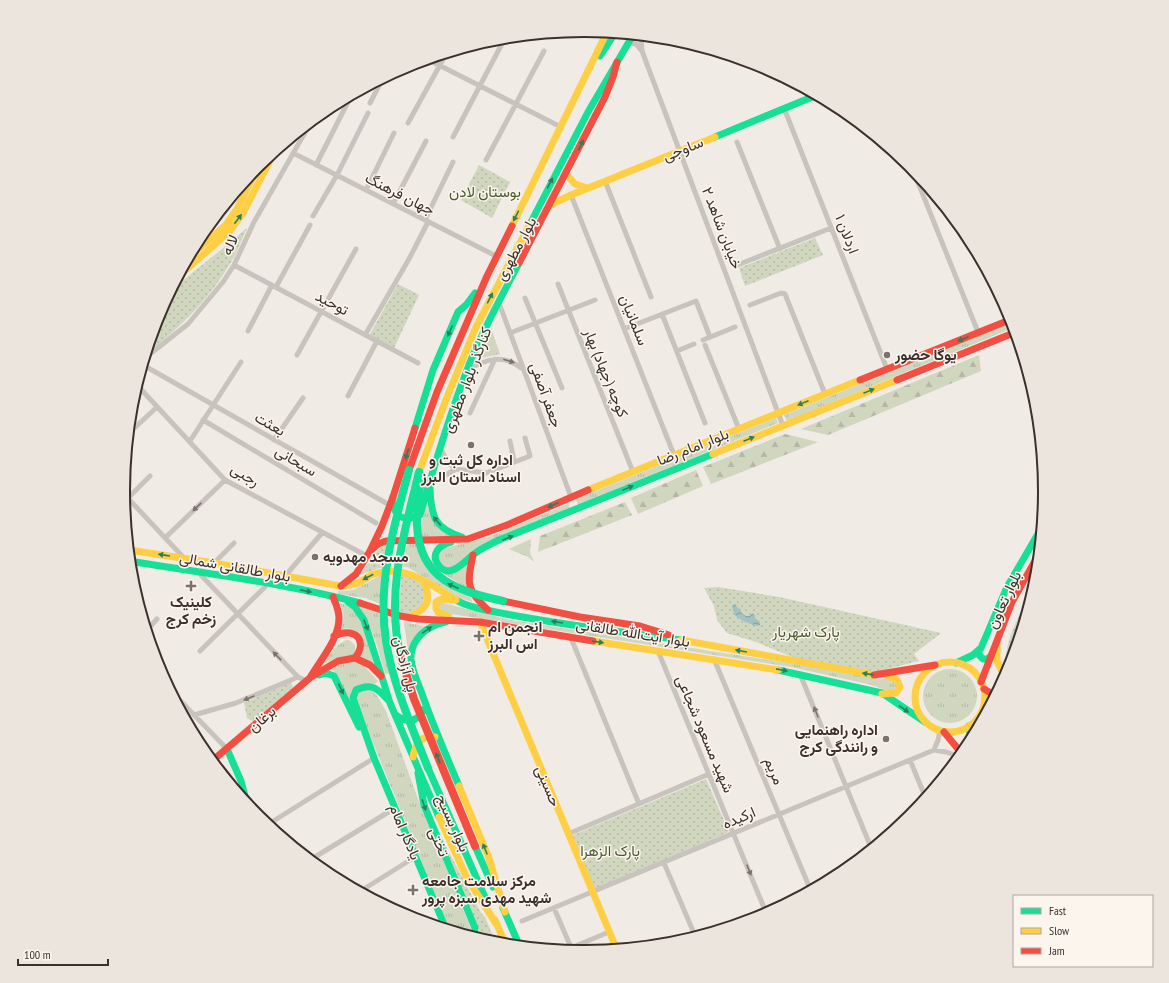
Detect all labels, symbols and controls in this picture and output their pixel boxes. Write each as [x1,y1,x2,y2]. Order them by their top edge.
street label: ساوجی [660,132,706,166]
one-way arrow [577,139,584,151]
street label: جهان فرهنگ [362,168,438,219]
one-way arrow [547,177,554,189]
park label: بوستان لادن [449,182,521,201]
street label: خیابان شاهد ۲ [698,184,747,272]
one-way arrow [513,210,519,222]
street label: اردلان ۱ [831,211,864,256]
one-way arrow [234,214,243,225]
street label: بلوار مطهری [491,214,541,284]
street label: لاله [217,231,243,258]
street label: توحید [312,286,352,319]
street label: سلمانیان [616,292,653,348]
one-way arrow [487,293,493,304]
street label: کنارگذر بلوار مطهری [438,324,497,436]
street label: کوچه (جهاد) بهار [579,325,633,421]
one-way arrow [447,326,453,337]
one-way arrow [956,336,968,342]
place label: یوگا حضور [894,345,957,364]
marker: یوگا حضور [882,350,892,360]
one-way arrow [503,358,515,364]
street label: جعفر آصفی [525,359,567,431]
one-way arrow [864,387,876,393]
one-way arrow [798,400,809,406]
street label: بعثت [252,407,289,440]
street label: بلوار امام رضا [654,424,732,470]
one-way arrow [743,436,755,442]
marker: اداره کل ثبت و اسناد استان البرز [466,440,476,450]
street label: سبحانی [271,441,321,481]
one-way arrow [404,448,410,460]
place label: اداره کل ثبت و اسناد استان البرز [420,450,521,486]
street label: رجبی [227,459,263,491]
one-way arrow [623,484,635,490]
one-way arrow [192,502,202,512]
one-way arrow [548,502,559,508]
one-way arrow [432,515,441,526]
one-way arrow [503,534,515,540]
street label: بلوار طالقانی شمالی [178,547,292,587]
place label: مسجد مهدویه [323,547,409,566]
one-way arrow [158,552,170,558]
marker: مسجد مهدویه [310,552,320,562]
street label: بلوار تعاون [982,568,1025,632]
one-way arrow [362,574,374,580]
marker: کلینیک زخم کرج [185,580,197,592]
one-way arrow [447,583,458,589]
one-way arrow [300,589,312,595]
place label: کلینیک زخم کرج [166,592,216,629]
street label: بلوار آیت‌الله طالقانی [575,614,691,652]
place label: انجمن ام اس البرز [487,617,542,653]
one-way arrow [363,619,369,630]
one-way arrow [551,619,563,625]
park label: پارک شهریار [771,622,840,642]
one-way arrow [422,626,433,634]
marker: انجمن ام اس البرز [473,630,485,642]
street label: پل آزادگان [388,634,422,694]
one-way arrow [592,639,604,645]
one-way arrow [734,648,747,654]
one-way arrow [272,651,282,661]
one-way arrow [776,668,788,674]
one-way arrow [862,671,875,677]
street label: شهید مسعود شجاعی [671,672,739,796]
one-way arrow [338,683,344,694]
one-way arrow [243,695,254,701]
street label: برغان [244,701,280,736]
one-way arrow [812,705,818,717]
one-way arrow [899,705,910,713]
place label: اداره راهنمایی و رانندگی کرج [795,720,878,757]
marker: اداره راهنمایی و رانندگی کرج [881,734,891,744]
one-way arrow [435,752,441,764]
street label: مریم [759,754,789,788]
street label: حسینی [530,762,566,810]
street label: بلوار بسیج [430,791,475,855]
one-way arrow [422,799,428,811]
street label: یادگار امام [384,801,426,863]
street label: ارکیده [719,802,758,833]
street label: تختی [424,824,454,860]
park label: پارک الزهرا [580,841,640,861]
one-way arrow [481,842,487,854]
one-way arrow [746,864,752,876]
place label: مرکز سلامت جامعه شهید مهدی سبزه پرور [421,871,552,908]
marker: مرکز سلامت جامعه شهید مهدی سبزه پرور [407,884,419,896]
legend [1013,895,1153,967]
text: Fast [1049,903,1067,918]
text: Slow [1049,923,1070,938]
scale bar [18,941,108,967]
text: Jam [1048,943,1065,958]
text: 100 m [24,947,51,962]

